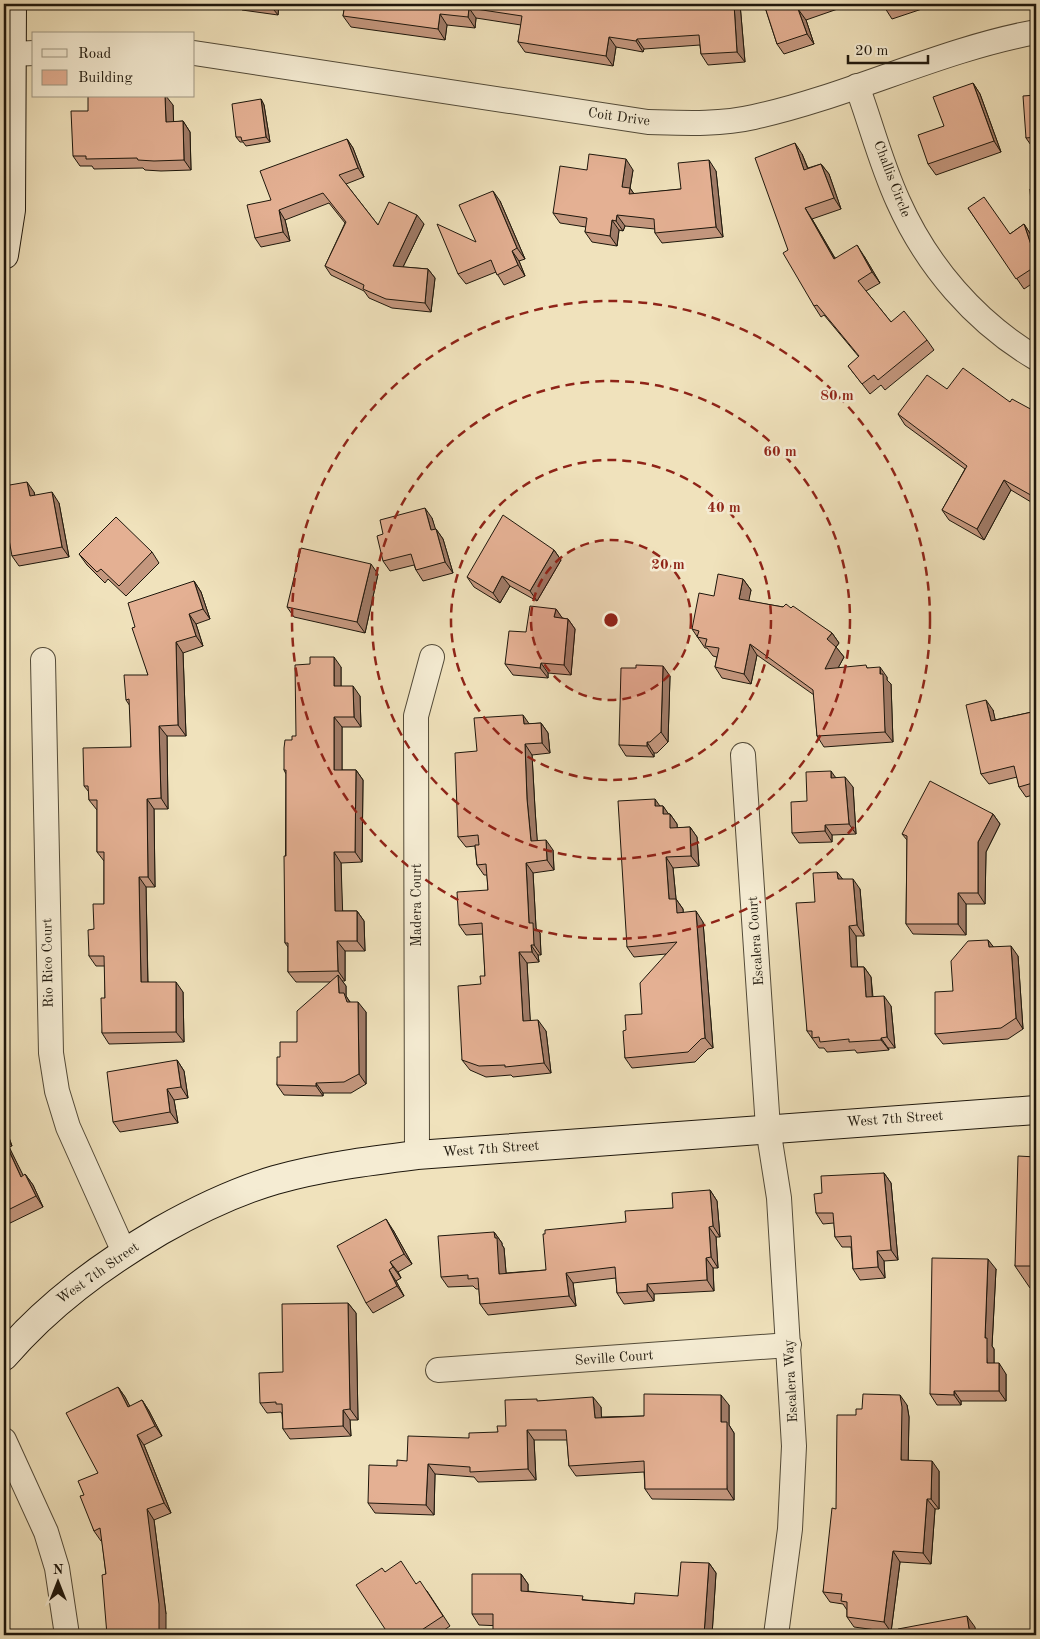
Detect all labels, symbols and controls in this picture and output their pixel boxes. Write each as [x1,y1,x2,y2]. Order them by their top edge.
legend [32,32,195,98]
scale bar [848,32,928,64]
text: 20 m [855,44,889,59]
text: Road [78,47,112,62]
text: Building [78,71,133,86]
street label: Coit Drive [587,106,651,128]
street label: Challis Circle [871,139,913,219]
text: 80 m [820,389,854,404]
text: 60 m [763,445,797,460]
text: 40 m [707,501,741,516]
text: 20 m [651,558,685,573]
centre of rings [602,611,620,629]
street label: Madera Court [410,863,424,947]
street label: Escalera Court [746,896,766,986]
street label: Rio Rico Court [40,918,56,1008]
street label: West 7th Street [846,1109,944,1129]
street label: West 7th Street [442,1139,540,1159]
street label: West 7th Street [54,1240,142,1306]
street label: Escalera Way [782,1338,800,1423]
street label: Seville Court [574,1348,654,1368]
north arrow [32,1556,82,1606]
text: N [53,1563,64,1577]

